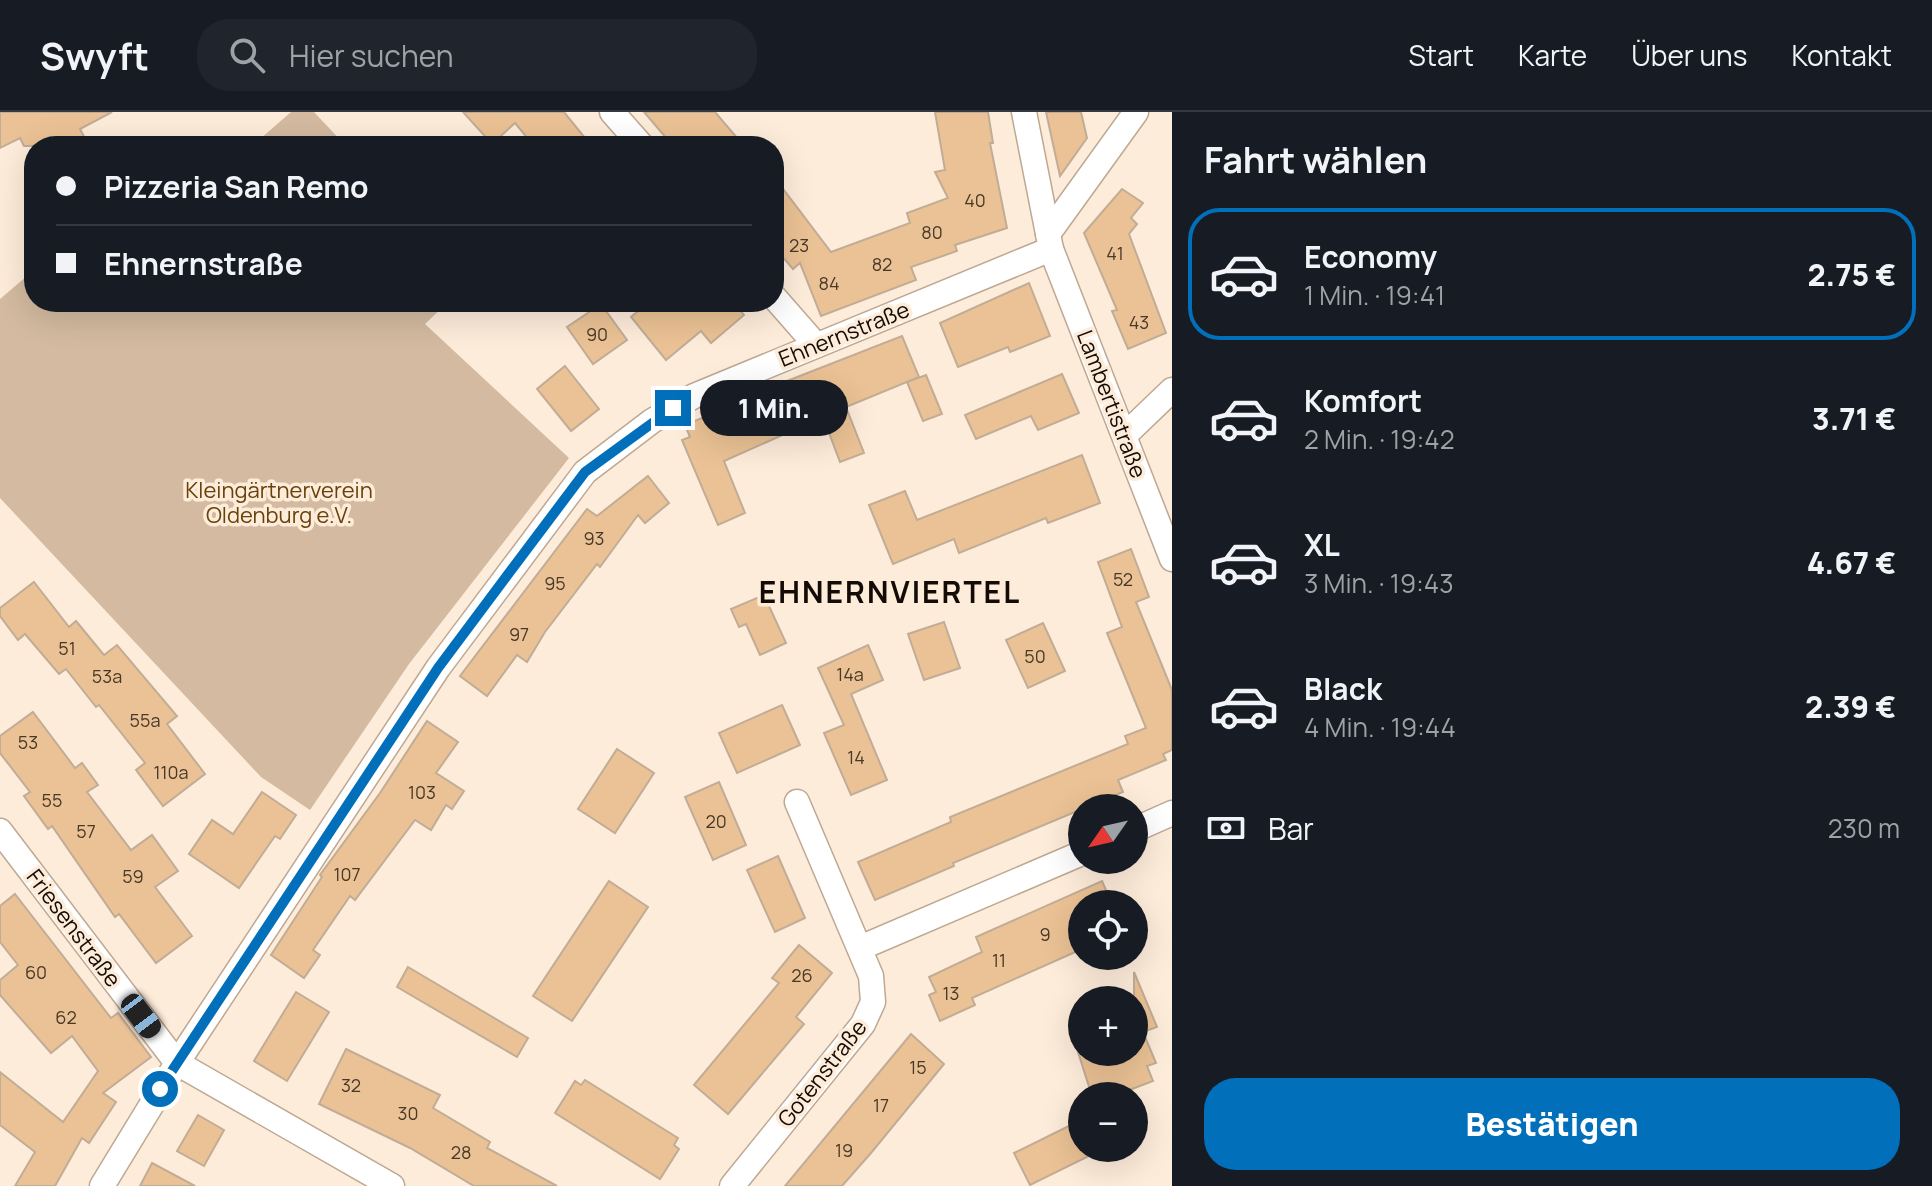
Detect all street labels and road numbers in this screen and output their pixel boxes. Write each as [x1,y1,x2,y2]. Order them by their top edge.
street label: Ehnernstraße [774,294,914,374]
street label: Lambertistraße [1070,326,1154,482]
street label: Friesenstraße [20,863,128,993]
street label: Gotenstraße [771,1013,873,1133]

